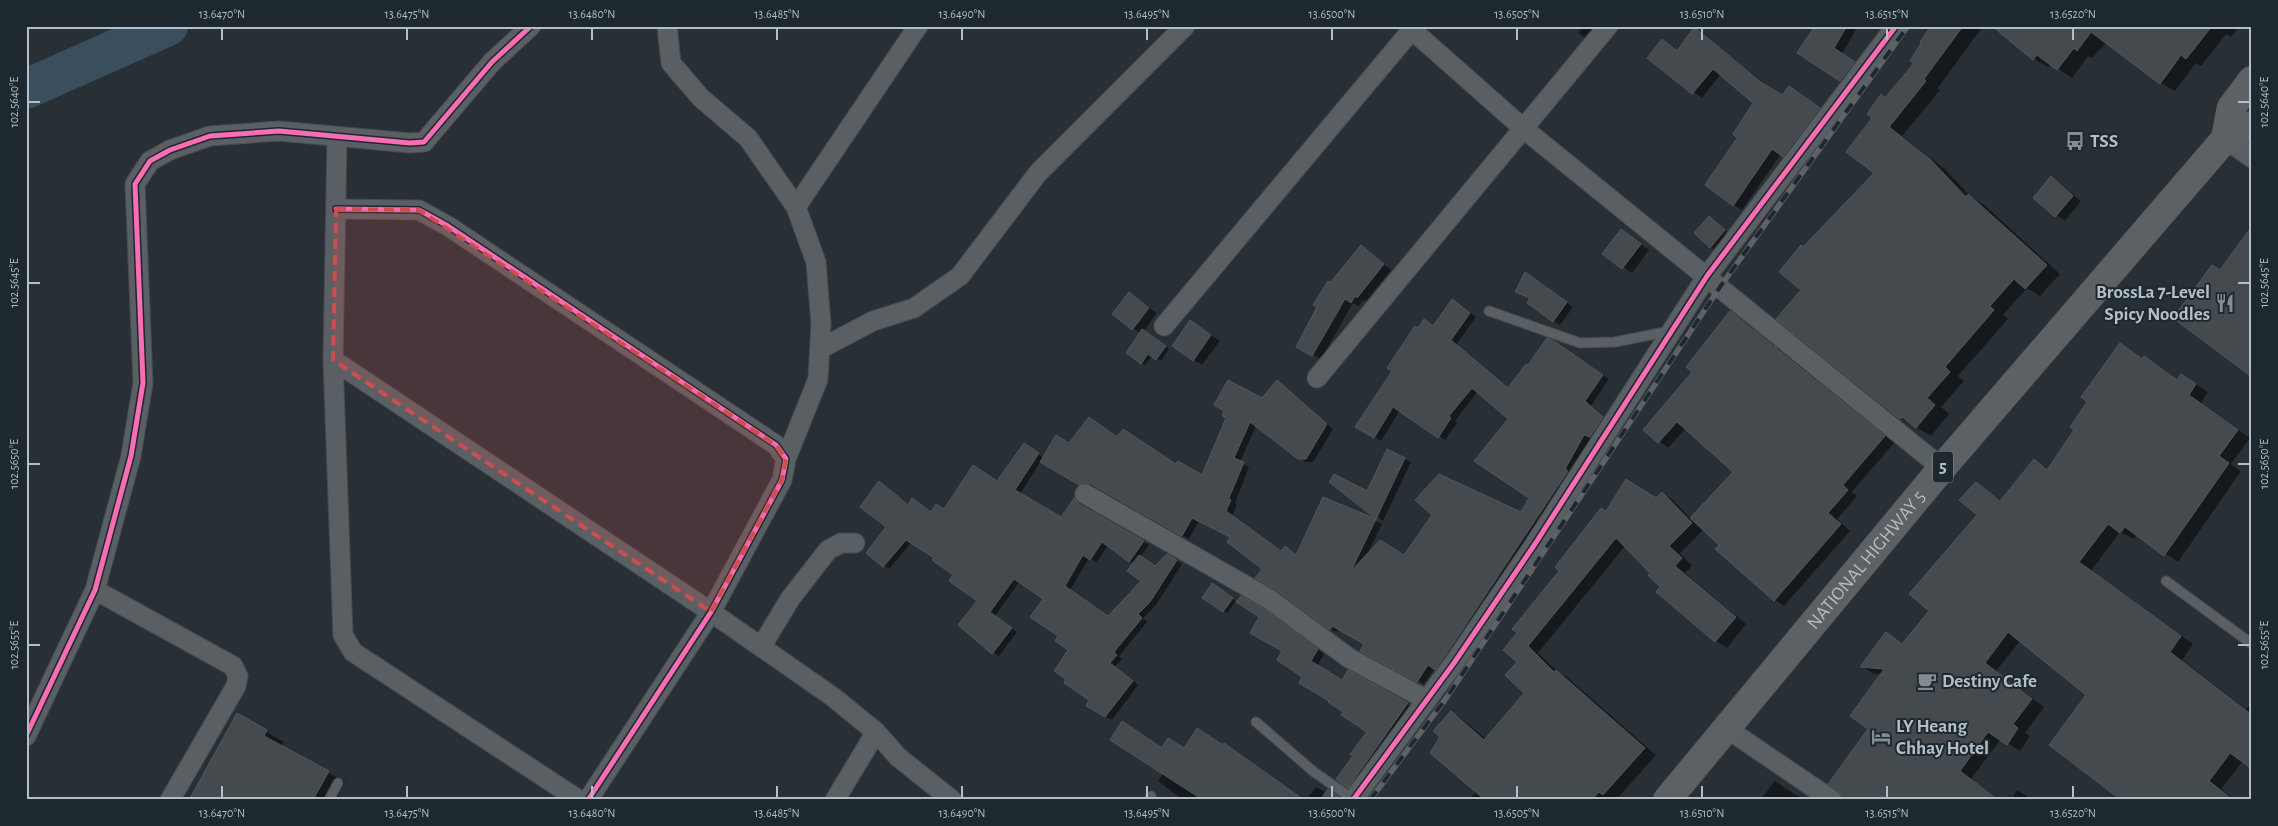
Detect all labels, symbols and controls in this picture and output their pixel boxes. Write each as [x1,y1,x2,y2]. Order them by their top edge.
text: 13.6470°N [199,8,245,20]
text: 13.6475°N [385,8,429,20]
text: 13.6480°N [569,8,615,20]
text: 13.6485°N [754,8,800,20]
text: 13.6490°N [939,8,985,20]
text: 13.6495°N [1124,8,1170,20]
text: 13.6500°N [1309,8,1355,20]
text: 13.6505°N [1494,8,1540,20]
text: 13.6510°N [1680,8,1724,20]
text: 13.6515°N [1865,8,1909,20]
text: 13.6520°N [2050,8,2096,20]
text: 102.5640°E [8,76,20,127]
text: 102.5640°E [2258,76,2270,127]
bus stop icon: TSS [2064,130,2086,152]
place label: TSS [2090,132,2118,151]
text: 102.5645°E [8,258,20,308]
text: 102.5645°E [2258,258,2270,308]
place label: BrossLa 7-Level Spicy Noodles [2096,283,2210,324]
restaurant icon: BrossLa 7-Level Spicy Noodles [2214,292,2236,314]
text: 102.5650°E [8,439,20,489]
text: 102.5650°E [2258,439,2270,489]
road number: 5 [1933,452,1953,482]
street label: NATIONAL HIGHWAY 5 [1803,487,1929,633]
text: 102.5655°E [8,620,20,669]
text: 102.5655°E [2258,620,2270,669]
cafe icon: Destiny Cafe [1916,670,1938,692]
place label: Destiny Cafe [1942,672,2037,691]
place label: LY Heang Chhay Hotel [1896,717,1989,758]
hotel icon: LY Heang Chhay Hotel [1870,726,1892,748]
text: 13.6470°N [199,807,245,819]
text: 13.6475°N [385,807,429,819]
text: 13.6480°N [569,807,615,819]
text: 13.6485°N [754,807,800,819]
text: 13.6490°N [939,807,985,819]
text: 13.6495°N [1124,807,1170,819]
text: 13.6500°N [1309,807,1355,819]
text: 13.6505°N [1494,807,1540,819]
text: 13.6510°N [1680,807,1724,819]
text: 13.6515°N [1865,807,1909,819]
text: 13.6520°N [2050,807,2096,819]

